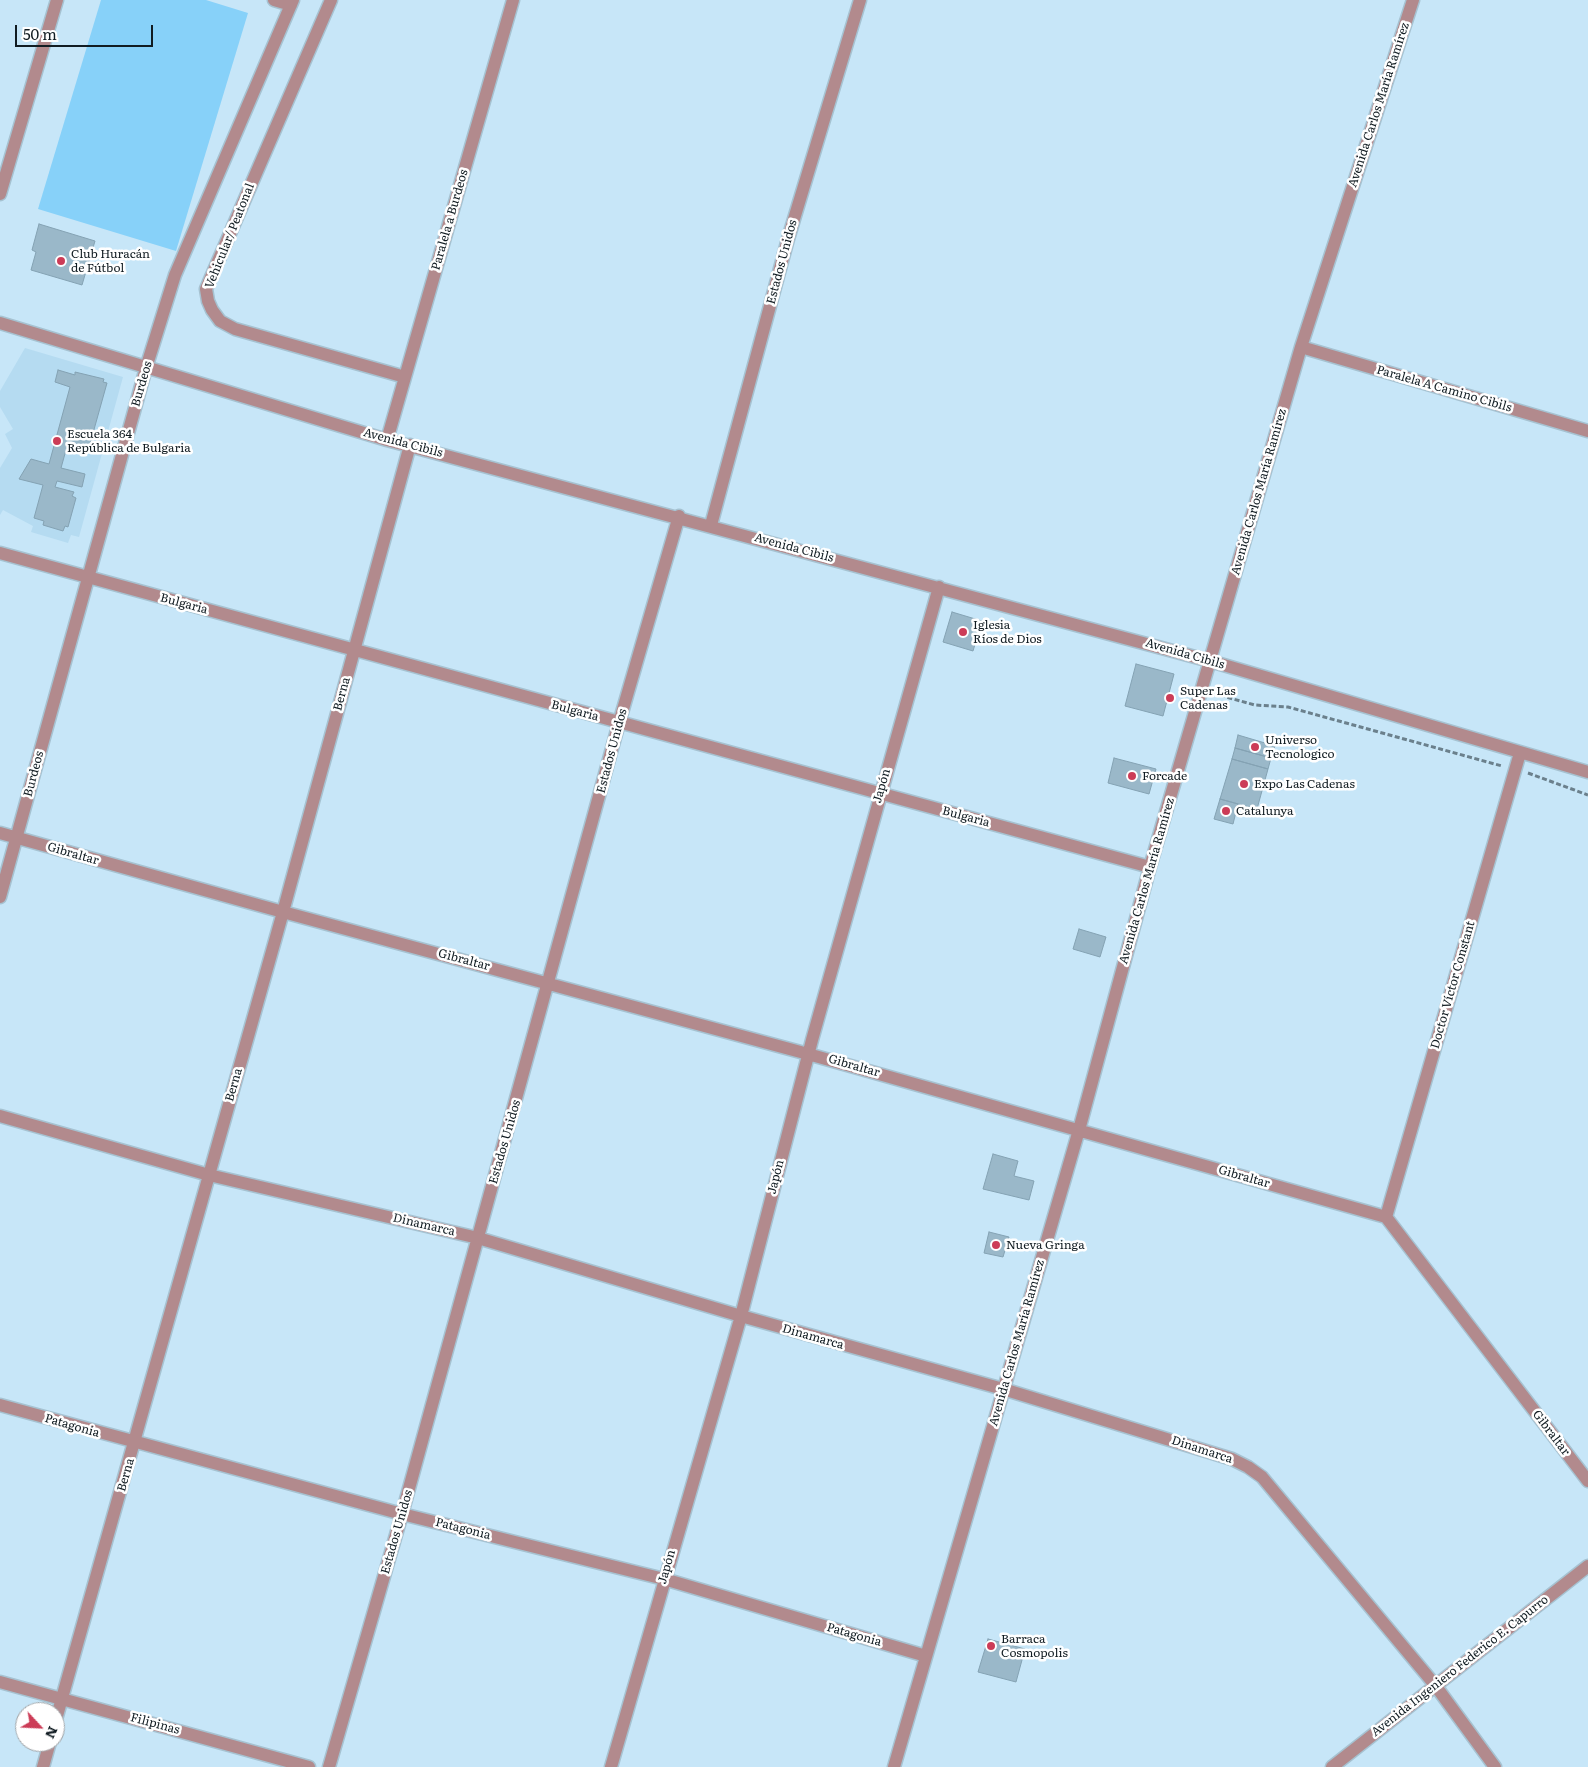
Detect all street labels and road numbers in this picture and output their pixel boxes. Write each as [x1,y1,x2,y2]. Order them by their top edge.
street label: Avenida Carlos María Ramírez [1346,21,1412,189]
street label: Paralela a Burdeos [429,168,471,272]
street label: Vehicular/ Peatonal [202,181,258,291]
street label: Estados Unidos [764,218,800,306]
street label: Burdeos [129,360,155,408]
street label: Paralela A Camino Cibils [1375,363,1513,415]
street label: Avenida Carlos María Ramírez [1228,407,1290,577]
street label: Avenida Cibils [362,425,444,461]
street label: Avenida Cibils [753,530,835,566]
street label: Bulgaria [159,591,209,617]
street label: Avenida Cibils [1144,636,1226,672]
street label: Berna [331,676,353,712]
street label: Bulgaria [550,698,600,724]
street label: Estados Unidos [594,707,630,795]
street label: Burdeos [21,750,47,798]
street label: Japón [870,767,894,805]
street label: Avenida Carlos María Ramírez [1116,796,1178,966]
street label: Bulgaria [941,804,991,830]
street label: Gibraltar [46,840,100,868]
street label: Doctor Víctor Constant [1428,919,1478,1051]
street label: Gibraltar [437,946,491,974]
street label: Gibraltar [827,1052,881,1080]
street label: Berna [222,1067,246,1103]
street label: Estados Unidos [486,1098,524,1186]
street label: Japón [765,1158,787,1196]
street label: Gibraltar [1217,1163,1271,1191]
street label: Dinamarca [391,1211,457,1239]
street label: Avenida Carlos María Ramírez [986,1258,1048,1428]
street label: Dinamarca [781,1321,845,1353]
street label: Gibraltar [1529,1408,1573,1458]
street label: Patagonia [43,1411,101,1441]
street label: Dinamarca [1170,1433,1234,1467]
street label: Berna [114,1457,138,1493]
street label: Estados Unidos [378,1488,416,1576]
street label: Patagonia [434,1515,492,1543]
street label: Japón [655,1548,679,1586]
street label: Avenida Ingeniero Federico E. Capurro [1369,1592,1551,1740]
street label: Patagonia [825,1620,883,1650]
street label: Filipinas [129,1711,181,1737]

